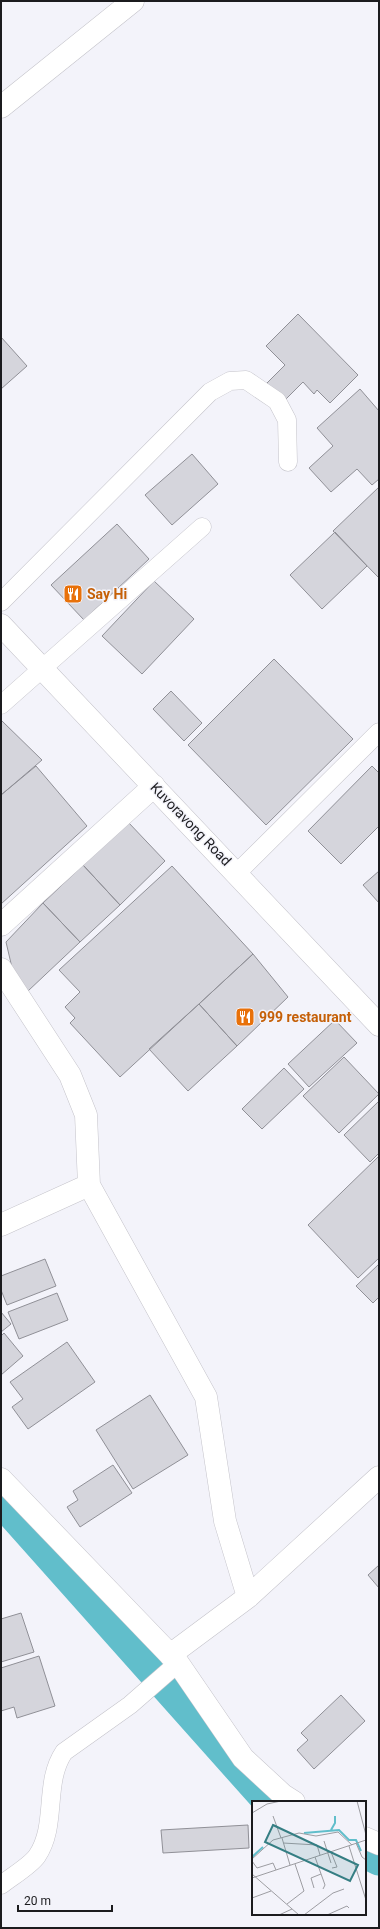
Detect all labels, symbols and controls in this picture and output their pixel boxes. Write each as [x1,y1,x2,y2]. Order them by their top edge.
restaurant icon: Say Hi [62,583,84,605]
place label: Say Hi [87,586,127,602]
street label: Kuvoravong Road [147,779,235,869]
restaurant icon: 999 restaurant [234,1006,256,1028]
place label: 999 restaurant [259,1009,352,1025]
inset map [252,1801,366,1915]
scale bar [18,1887,112,1913]
text: 20 m [24,1894,51,1908]

